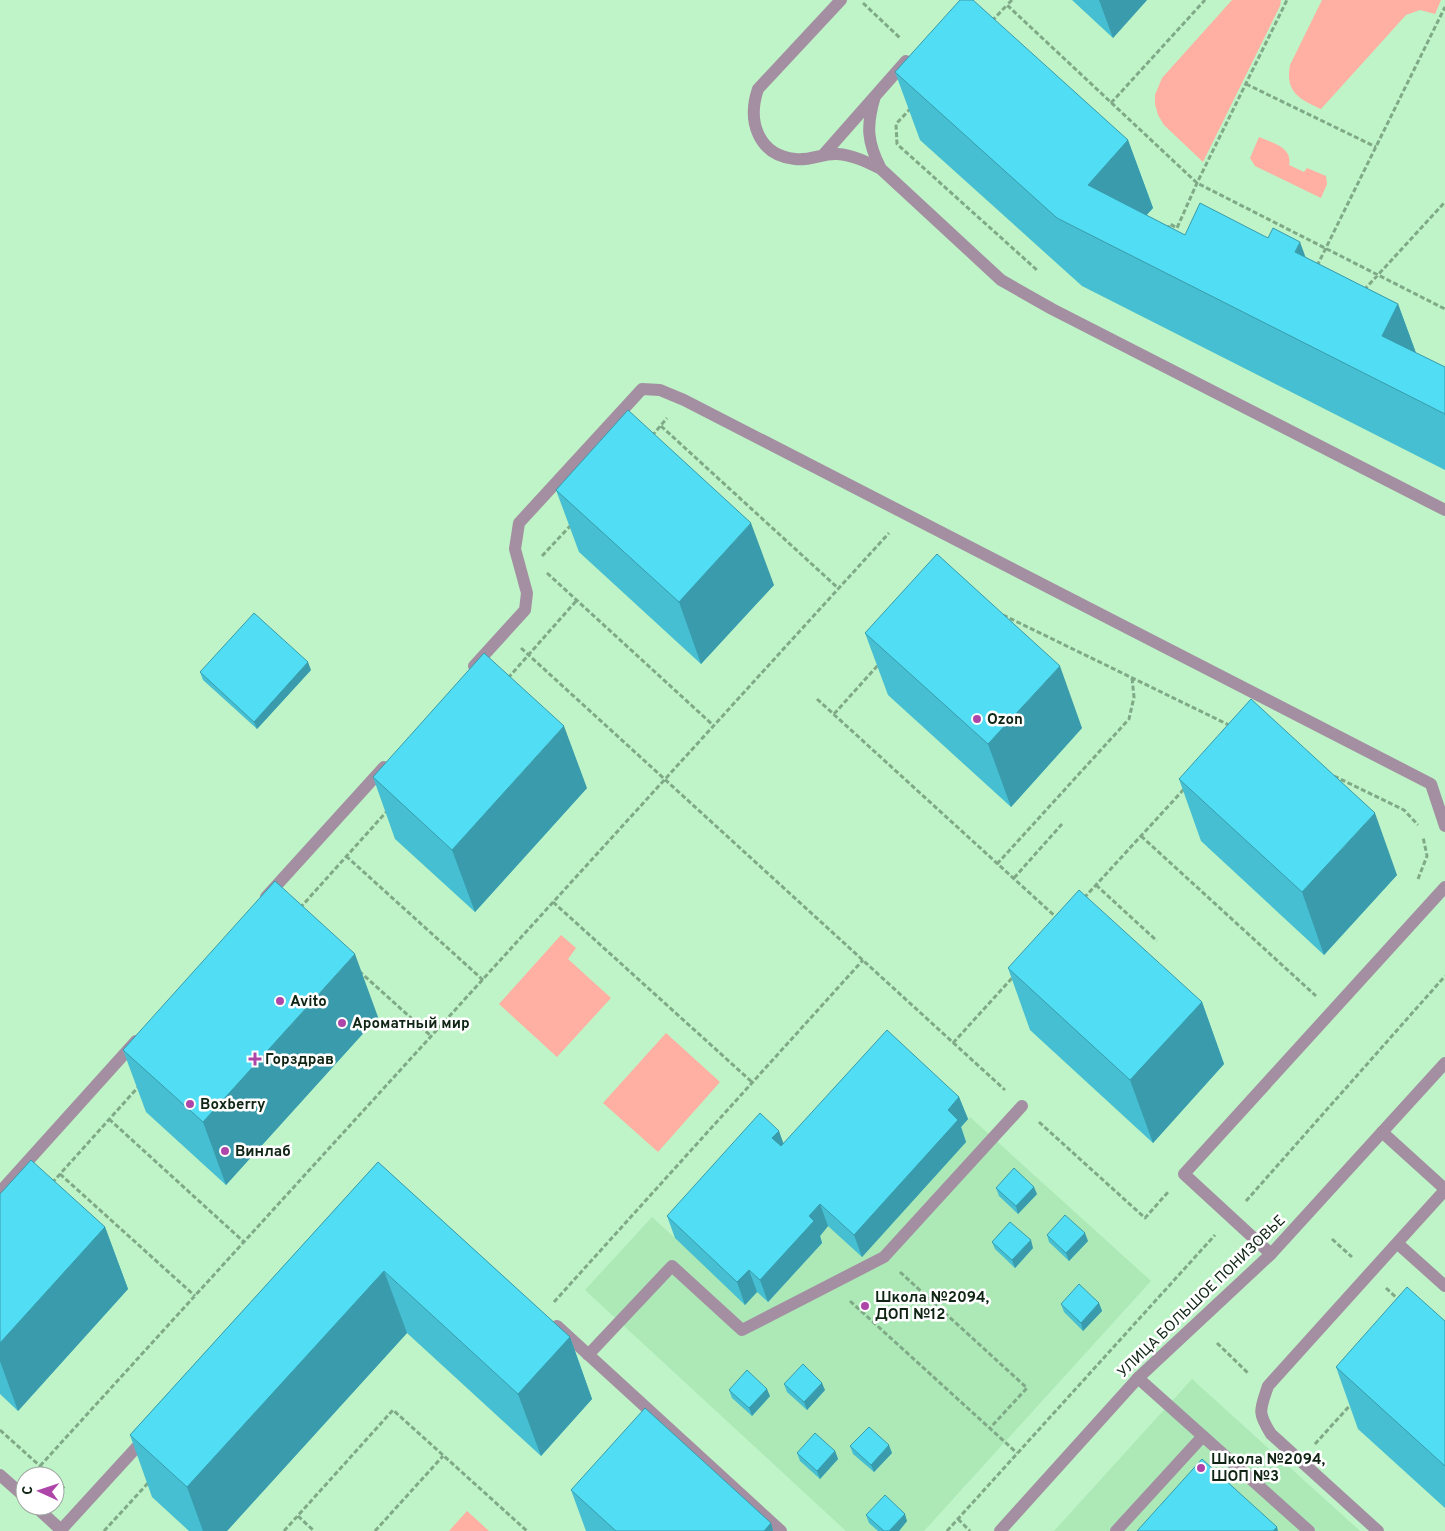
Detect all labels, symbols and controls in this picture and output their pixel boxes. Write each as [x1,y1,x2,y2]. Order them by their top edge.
place label: Ozon [987,711,1023,730]
marker: Ozon [971,713,983,725]
place label: Avito [290,993,327,1012]
marker: Avito [274,995,286,1007]
place label: Ароматный мир [352,1015,470,1034]
marker: Ароматный мир [336,1017,348,1029]
place label: Горздрав [265,1051,334,1070]
marker: Горздрав [249,1053,261,1065]
place label: Boxberry [200,1096,266,1115]
marker: Boxberry [184,1098,196,1110]
place label: Винлаб [235,1143,291,1162]
marker: Винлаб [219,1145,231,1157]
street label: УЛИЦА БОЛЬШОЕ ПОНИЗОВЬЕ [1114,1212,1290,1383]
place label: Школа №2094, ДОП №12 [875,1289,990,1325]
marker: Школа №2094, ДОП №12 [859,1300,871,1312]
place label: Школа №2094, ШОП №3 [1211,1451,1326,1487]
marker: Школа №2094, ШОП №3 [1195,1462,1207,1474]
north arrow [15,1466,65,1516]
text: С [20,1485,37,1495]

